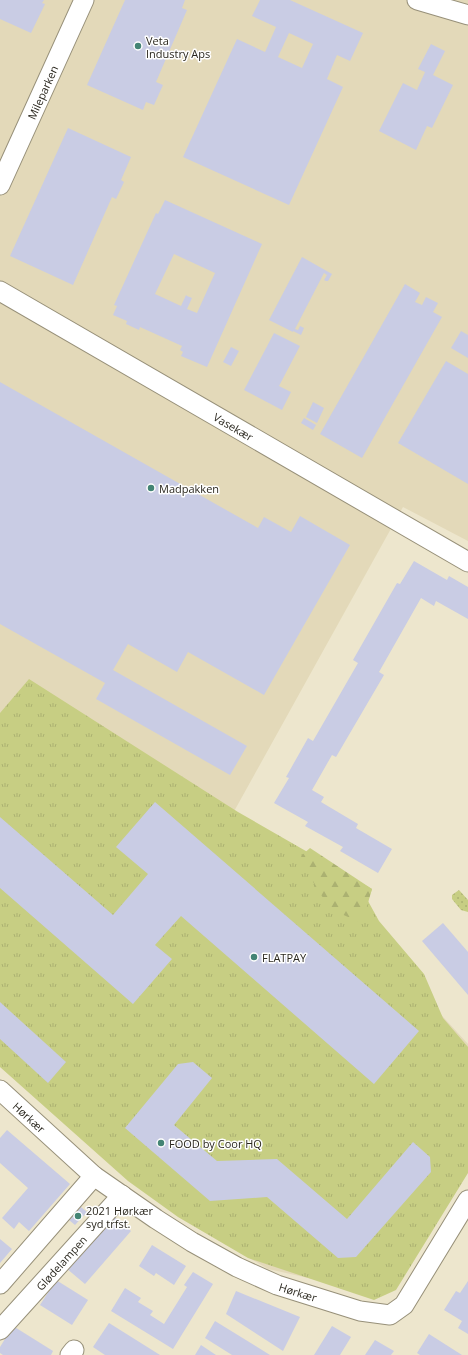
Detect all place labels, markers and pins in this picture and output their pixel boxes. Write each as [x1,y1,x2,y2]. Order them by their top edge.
place label: Veta Industry Aps [146,33,210,61]
marker: Veta Industry Aps [133,41,143,51]
place label: Madpakken [159,481,219,496]
marker: Madpakken [146,483,156,493]
place label: FLATPAY [262,950,307,965]
marker: FLATPAY [249,952,259,962]
place label: FOOD by Coor HQ [169,1136,262,1151]
marker: FOOD by Coor HQ [156,1138,166,1148]
place label: 2021 Hørkær syd trfst. [86,1203,154,1231]
marker: 2021 Hørkær syd trfst. [73,1211,83,1221]

